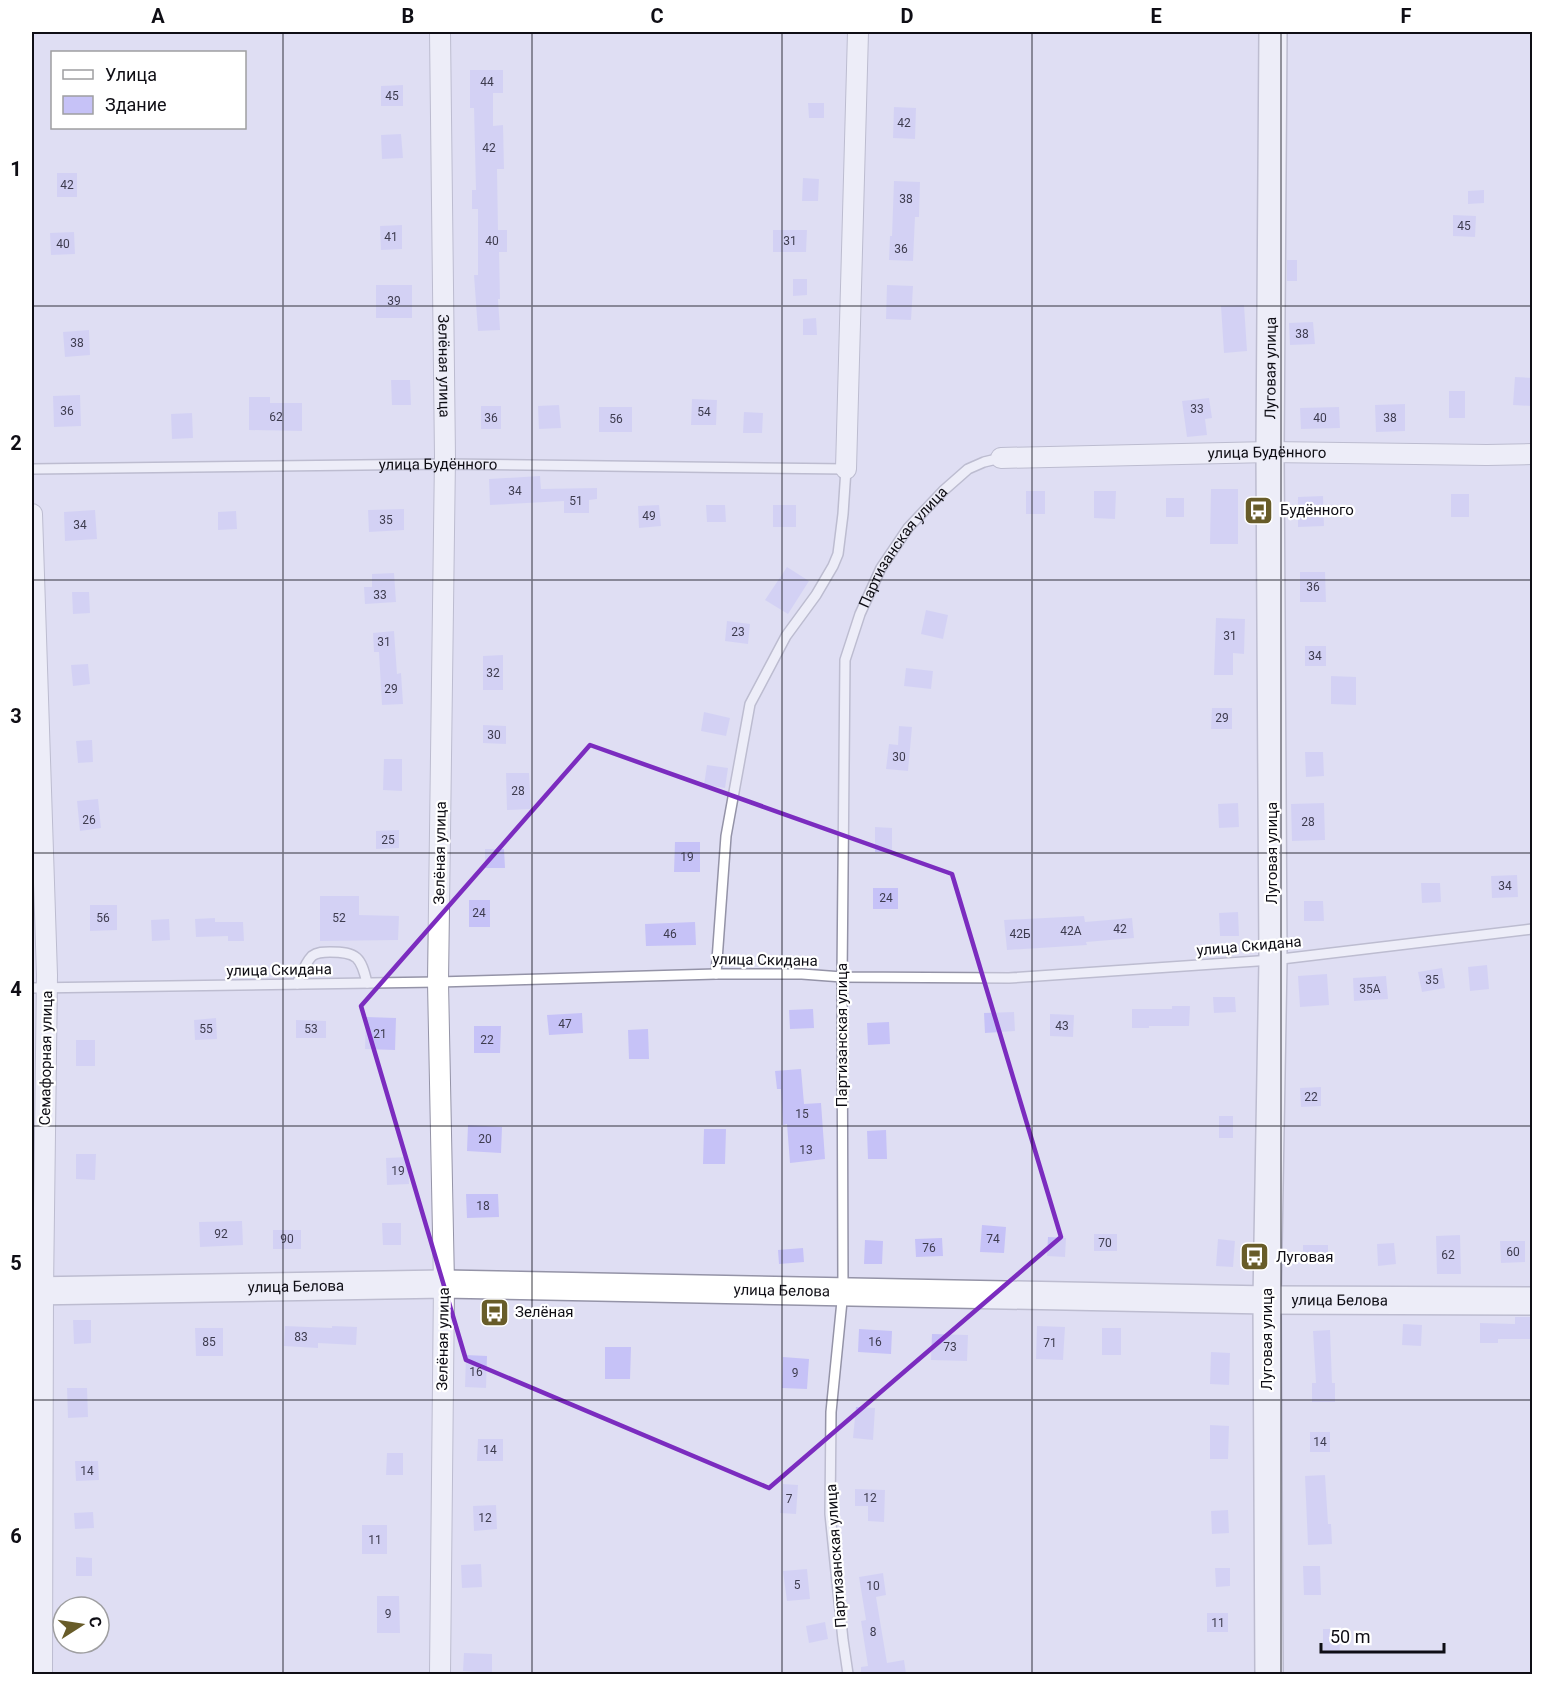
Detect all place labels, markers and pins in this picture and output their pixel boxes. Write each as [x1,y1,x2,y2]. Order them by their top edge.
bus stop icon: Будённого [1243,494,1275,526]
place label: Будённого [1280,501,1354,519]
bus stop icon: Луговая [1239,1241,1271,1273]
place label: Луговая [1276,1248,1333,1266]
bus stop icon: Зелёная [478,1296,510,1328]
place label: Зелёная [515,1303,574,1321]

